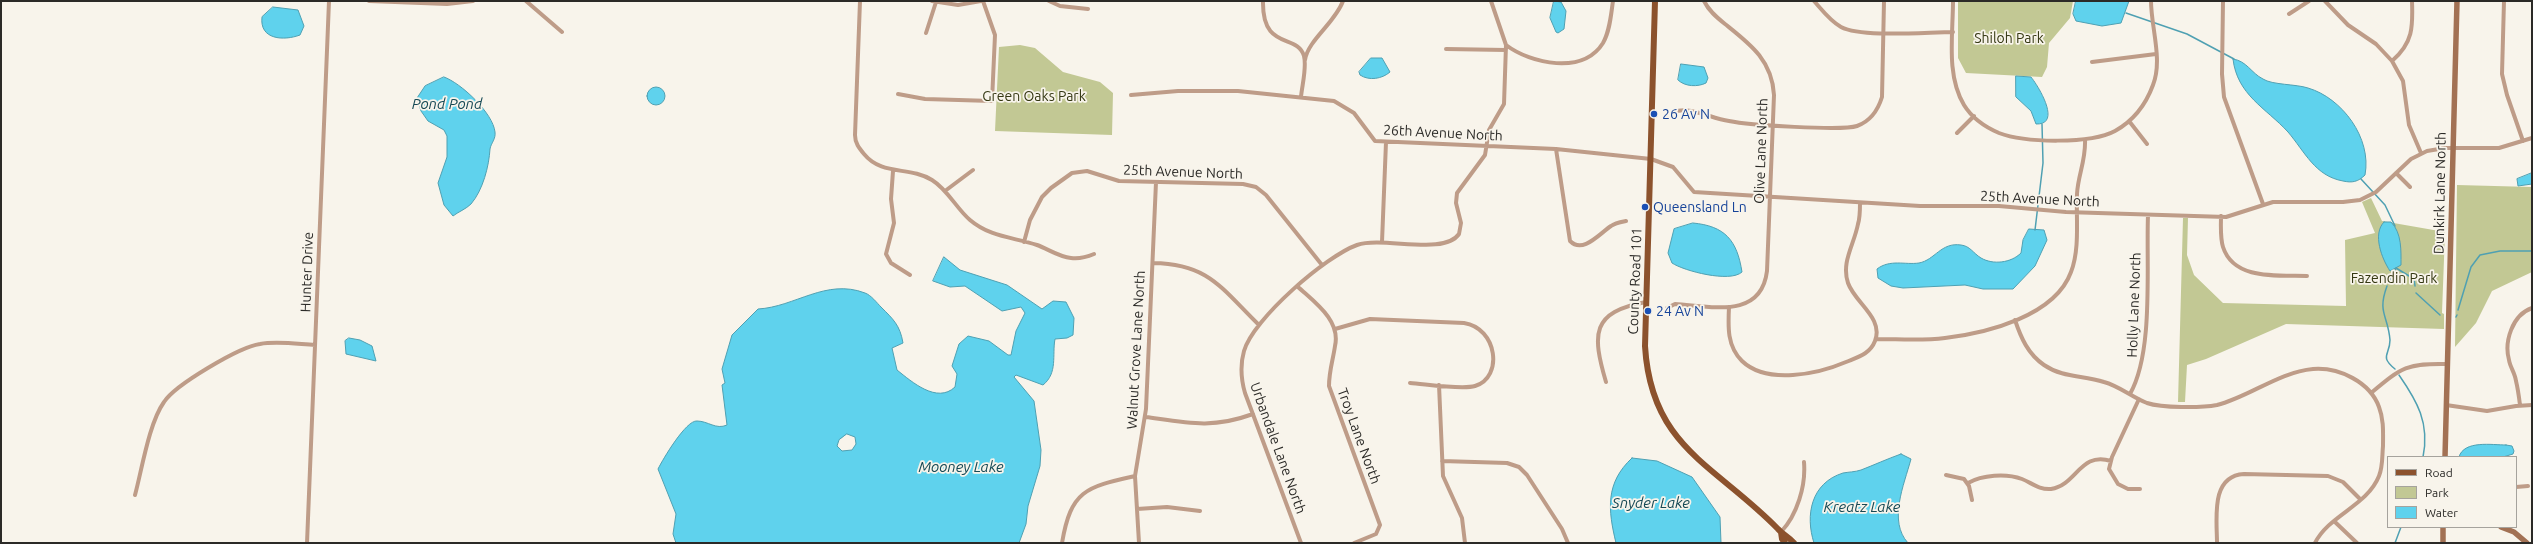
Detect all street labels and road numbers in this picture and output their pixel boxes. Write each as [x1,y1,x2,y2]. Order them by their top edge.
street label: Olive Lane North [1751,98,1771,204]
street label: 26th Avenue North [1383,121,1503,145]
street label: Dunkirk Lane North [2431,132,2449,254]
street label: 25th Avenue North [1123,162,1243,182]
street label: 25th Avenue North [1980,187,2100,211]
street label: County Road 101 [1625,227,1645,335]
street label: Hunter Drive [297,231,317,313]
street label: Holly Lane North [2124,252,2144,358]
street label: Walnut Grove Lane North [1123,270,1149,430]
street label: Urbandale Lane North [1246,380,1310,516]
street label: Troy Lane North [1334,386,1384,486]

